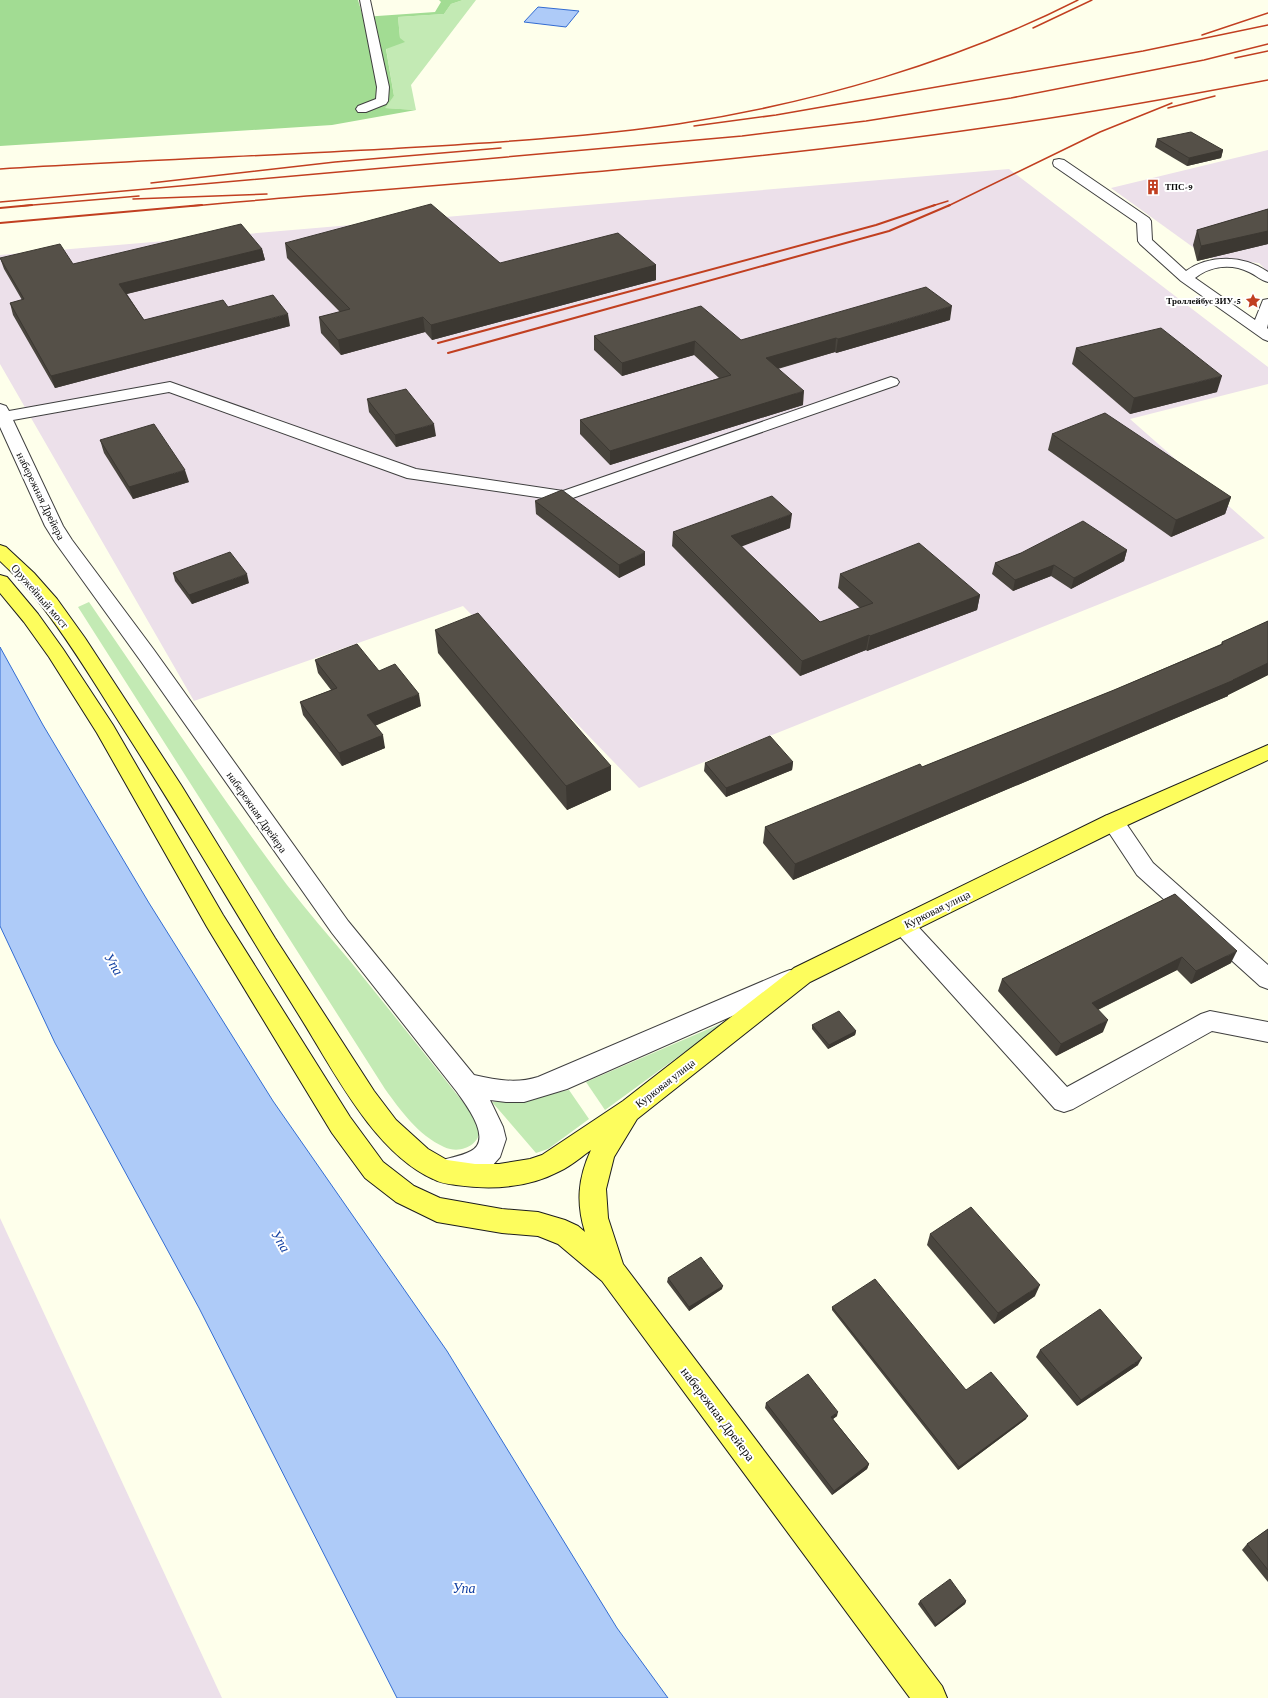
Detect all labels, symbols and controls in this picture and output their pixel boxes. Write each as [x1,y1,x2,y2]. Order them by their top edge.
building icon: ТПС-9 [1144,178,1162,196]
place label: ТПС-9 [1165,182,1193,192]
place icon: Троллейбус ЗИУ-5 [1244,292,1262,310]
place label: Троллейбус ЗИУ-5 [1166,296,1241,306]
street label: набережная Дрейера [15,450,67,542]
street label: Оружейный мост [9,562,71,630]
street label: набережная Дрейера [225,769,290,855]
street label: Курковая улица [902,888,972,930]
water label: Упа [101,950,127,978]
street label: Курковая улица [633,1056,697,1110]
water label: Упа [268,1227,294,1255]
street label: набережная Дрейера [678,1364,758,1464]
water label: Упа [452,1580,476,1596]

